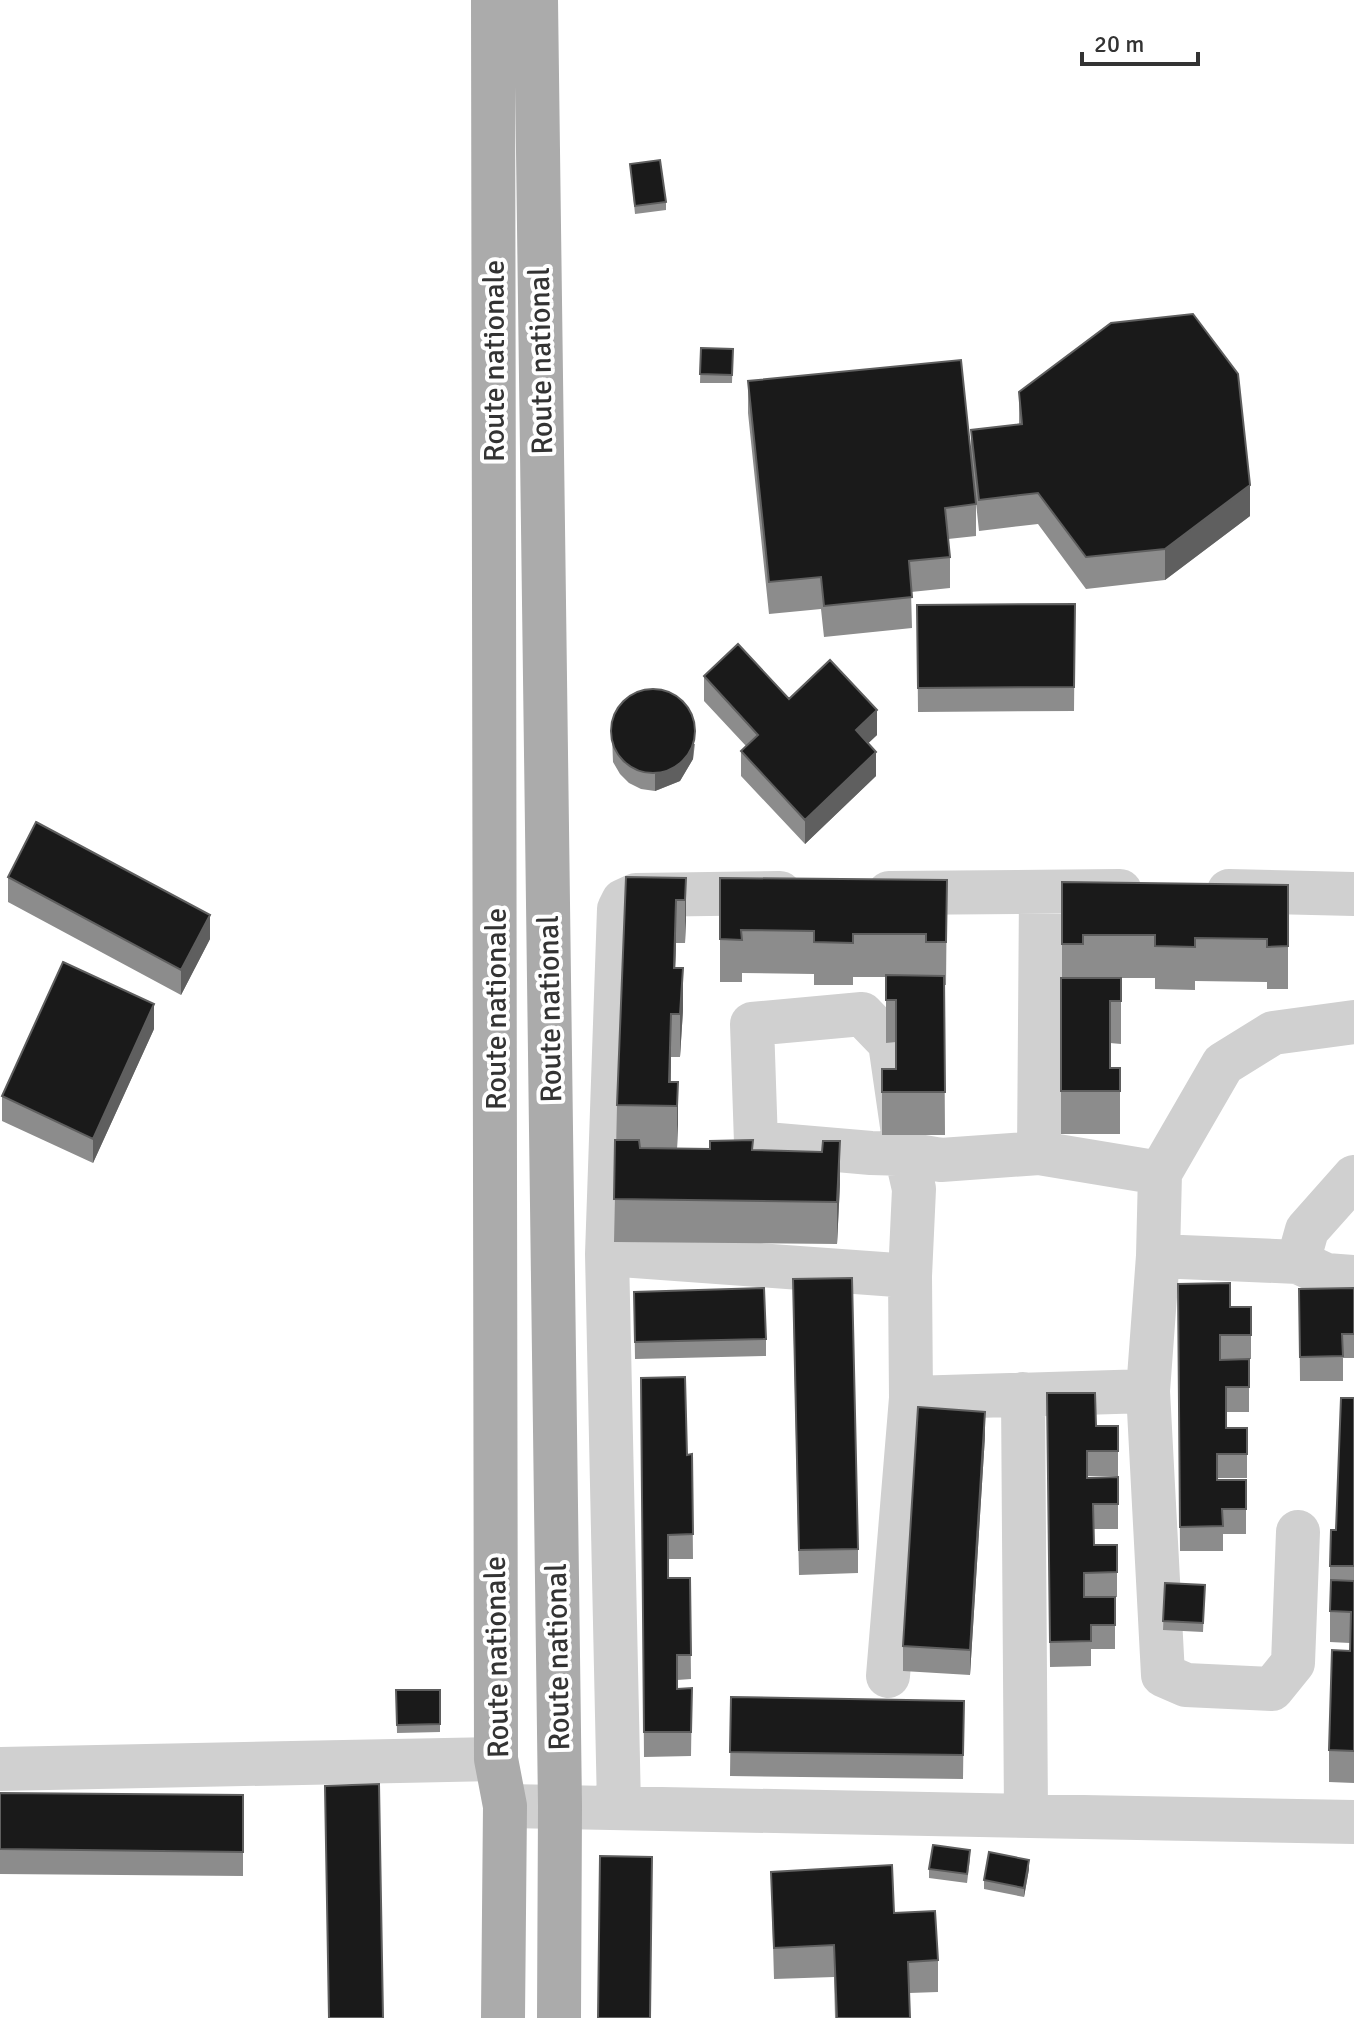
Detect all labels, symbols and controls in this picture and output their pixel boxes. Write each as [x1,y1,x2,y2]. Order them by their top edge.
scale bar [1082,16,1198,66]
text: 20 m [1094,29,1144,59]
street label: Route nationale [476,260,513,462]
street label: Route national [521,267,561,455]
street label: Route nationale [478,908,515,1110]
street label: Route national [530,915,570,1103]
street label: Route nationale [477,1556,517,1758]
street label: Route national [538,1563,578,1751]

